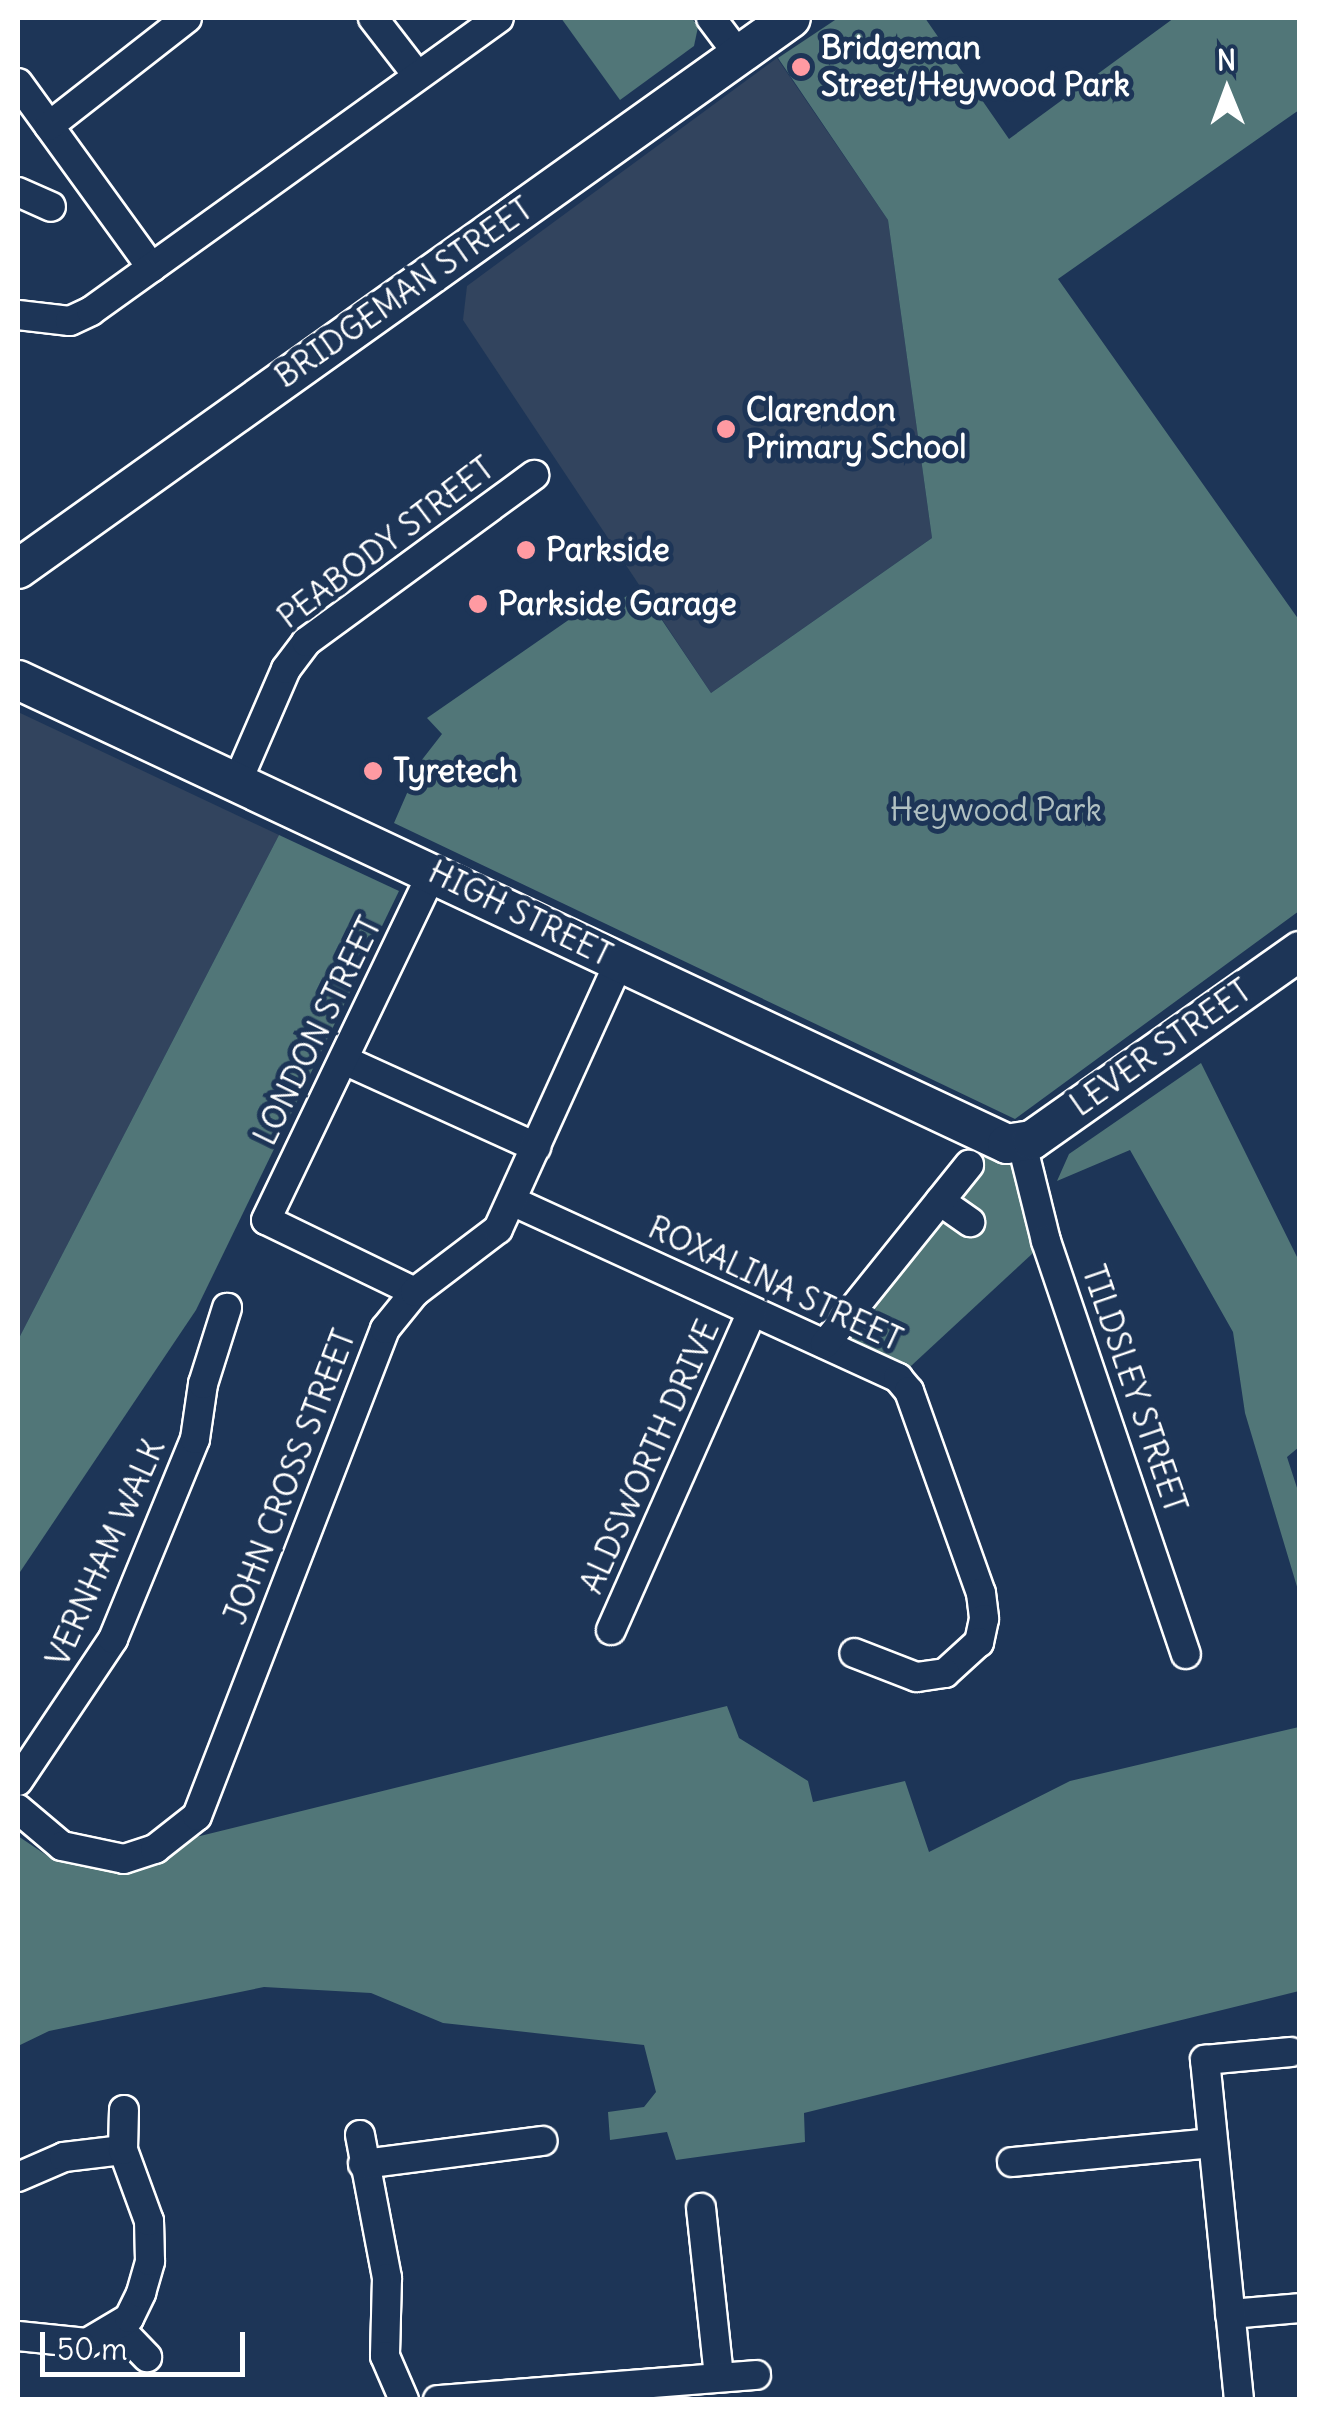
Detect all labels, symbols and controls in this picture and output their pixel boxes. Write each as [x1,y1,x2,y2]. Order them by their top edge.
place label: Bridgeman Street/Heywood Park [821,30,1130,105]
north arrow [1177,40,1277,140]
text: N [1216,42,1236,78]
marker: Bridgeman Street/Heywood Park [790,56,812,78]
street label: BRIDGEMAN STREET [268,190,540,396]
place label: Clarendon Primary School [746,392,966,467]
marker: Clarendon Primary School [715,418,737,440]
street label: PEABODY STREET [270,449,502,637]
place label: Parkside [546,531,670,569]
marker: Parkside [515,539,537,561]
place label: Parkside Garage [498,585,737,623]
marker: Parkside Garage [467,593,489,615]
place label: Tyretech [393,752,517,790]
marker: Tyretech [362,760,384,782]
park label: Heywood Park [890,791,1102,829]
street label: HIGH STREET [422,853,618,975]
street label: LONDON STREET [246,911,390,1151]
street label: LEVER STREET [1063,971,1259,1125]
street label: ROXALINA STREET [642,1208,908,1360]
street label: TILDSLEY STREET [1074,1260,1194,1518]
street label: ALDSWORTH DRIVE [572,1314,728,1600]
street label: JOHN CROSS STREET [216,1324,364,1630]
street label: VERNHAM WALK [39,1434,173,1672]
scale bar [45,2312,250,2374]
text: 50 m [57,2330,127,2368]

